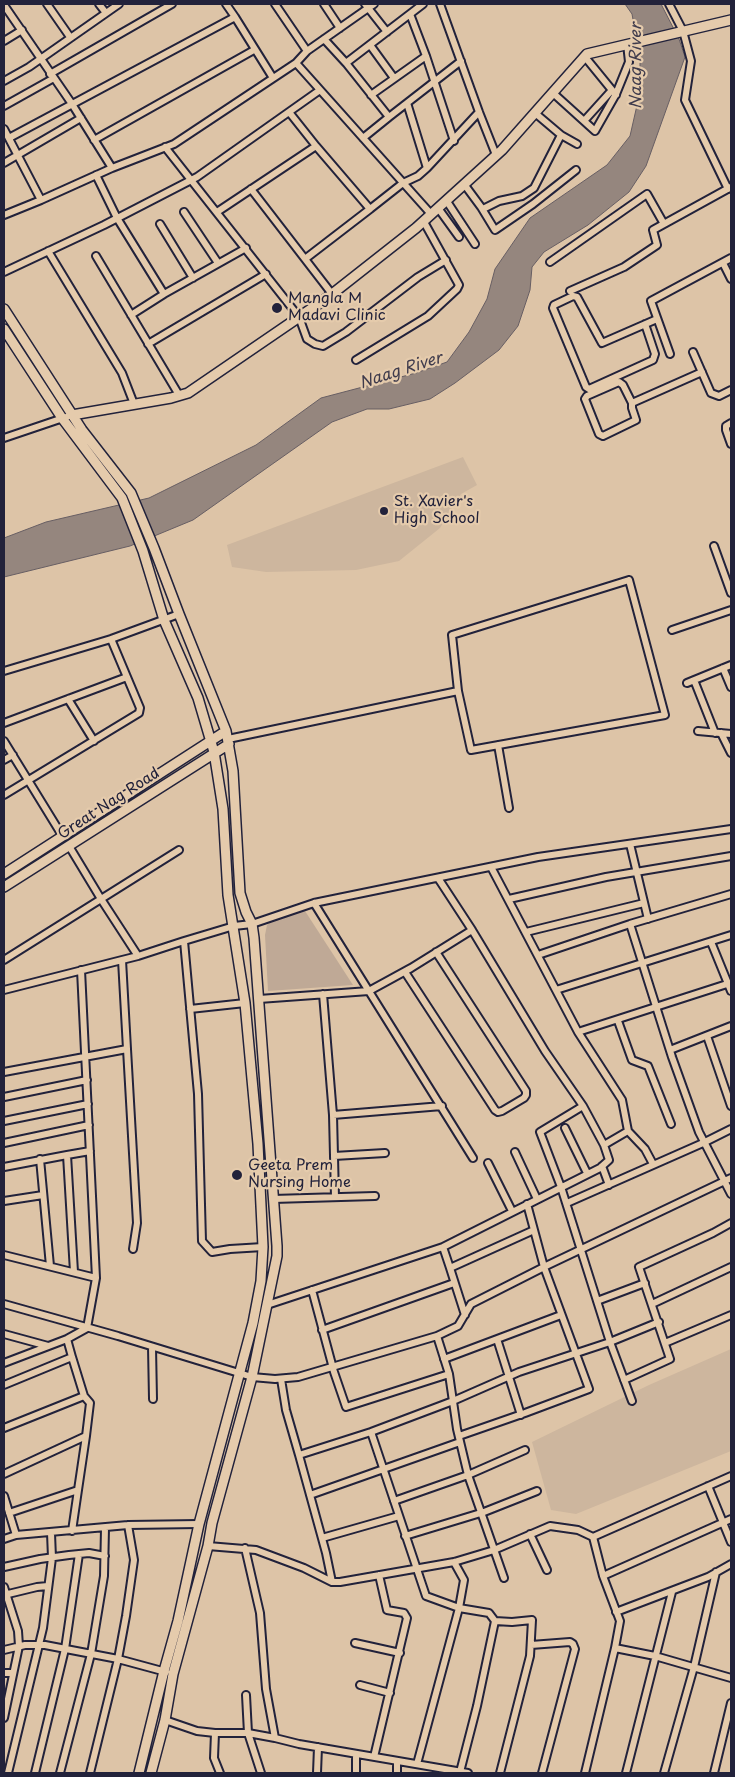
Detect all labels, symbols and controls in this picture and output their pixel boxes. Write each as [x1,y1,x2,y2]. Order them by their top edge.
water label: Naag River [627,23,647,109]
place label: Mangla M Madavi Clinic [288,290,386,325]
marker: Mangla M Madavi Clinic [270,301,284,315]
water label: Naag River [357,349,445,393]
place label: St. Xavier's High School [394,493,479,528]
marker: St. Xavier's High School [378,505,390,517]
street label: Great Nag Road [55,764,163,844]
place label: Geeta Prem Nursing Home [248,1157,351,1192]
marker: Geeta Prem Nursing Home [230,1168,244,1182]

